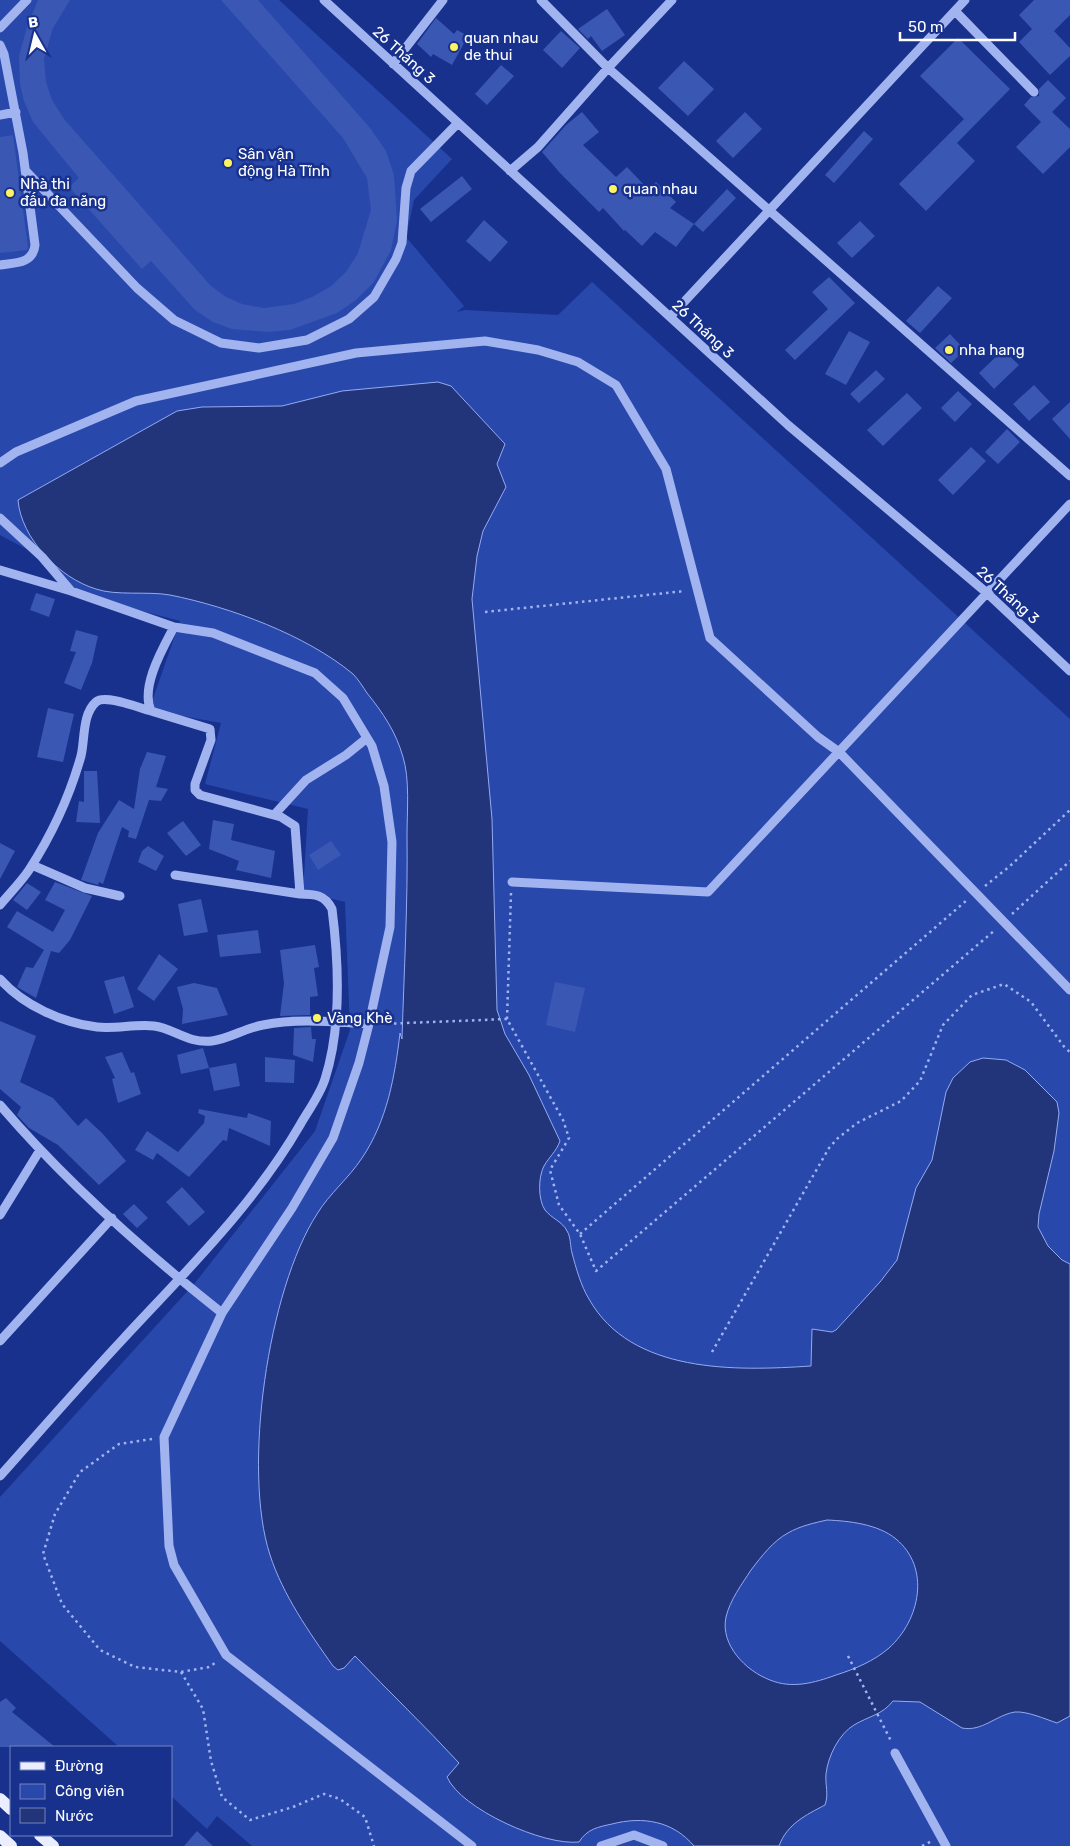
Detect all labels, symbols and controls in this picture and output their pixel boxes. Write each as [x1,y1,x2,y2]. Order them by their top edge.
north arrow [10,10,60,60]
scale bar [900,10,1015,42]
text: B [27,13,39,32]
text: 50 m [908,18,943,36]
street label: 26 Tháng 3 [369,22,439,88]
place label: quan nhau de thui [464,29,539,64]
marker: quan nhau de thui [448,41,460,53]
place label: Sân vận động Hà Tĩnh [238,145,330,180]
marker: Sân vận động Hà Tĩnh [222,157,234,169]
place label: Nhà thi đấu đa năng [20,175,106,210]
place label: quan nhau [623,180,698,198]
marker: quan nhau [607,183,619,195]
marker: Nhà thi đấu đa năng [4,187,16,199]
street label: 26 Tháng 3 [668,296,738,362]
place label: nha hang [959,341,1025,359]
marker: nha hang [943,344,955,356]
street label: 26 Tháng 3 [973,562,1043,628]
place label: Vàng Khè [327,1009,393,1027]
marker: Vàng Khè [311,1012,323,1024]
legend [10,1746,172,1836]
text: Đường [55,1757,103,1775]
text: Công viên [55,1782,124,1800]
text: Nước [55,1807,94,1825]

